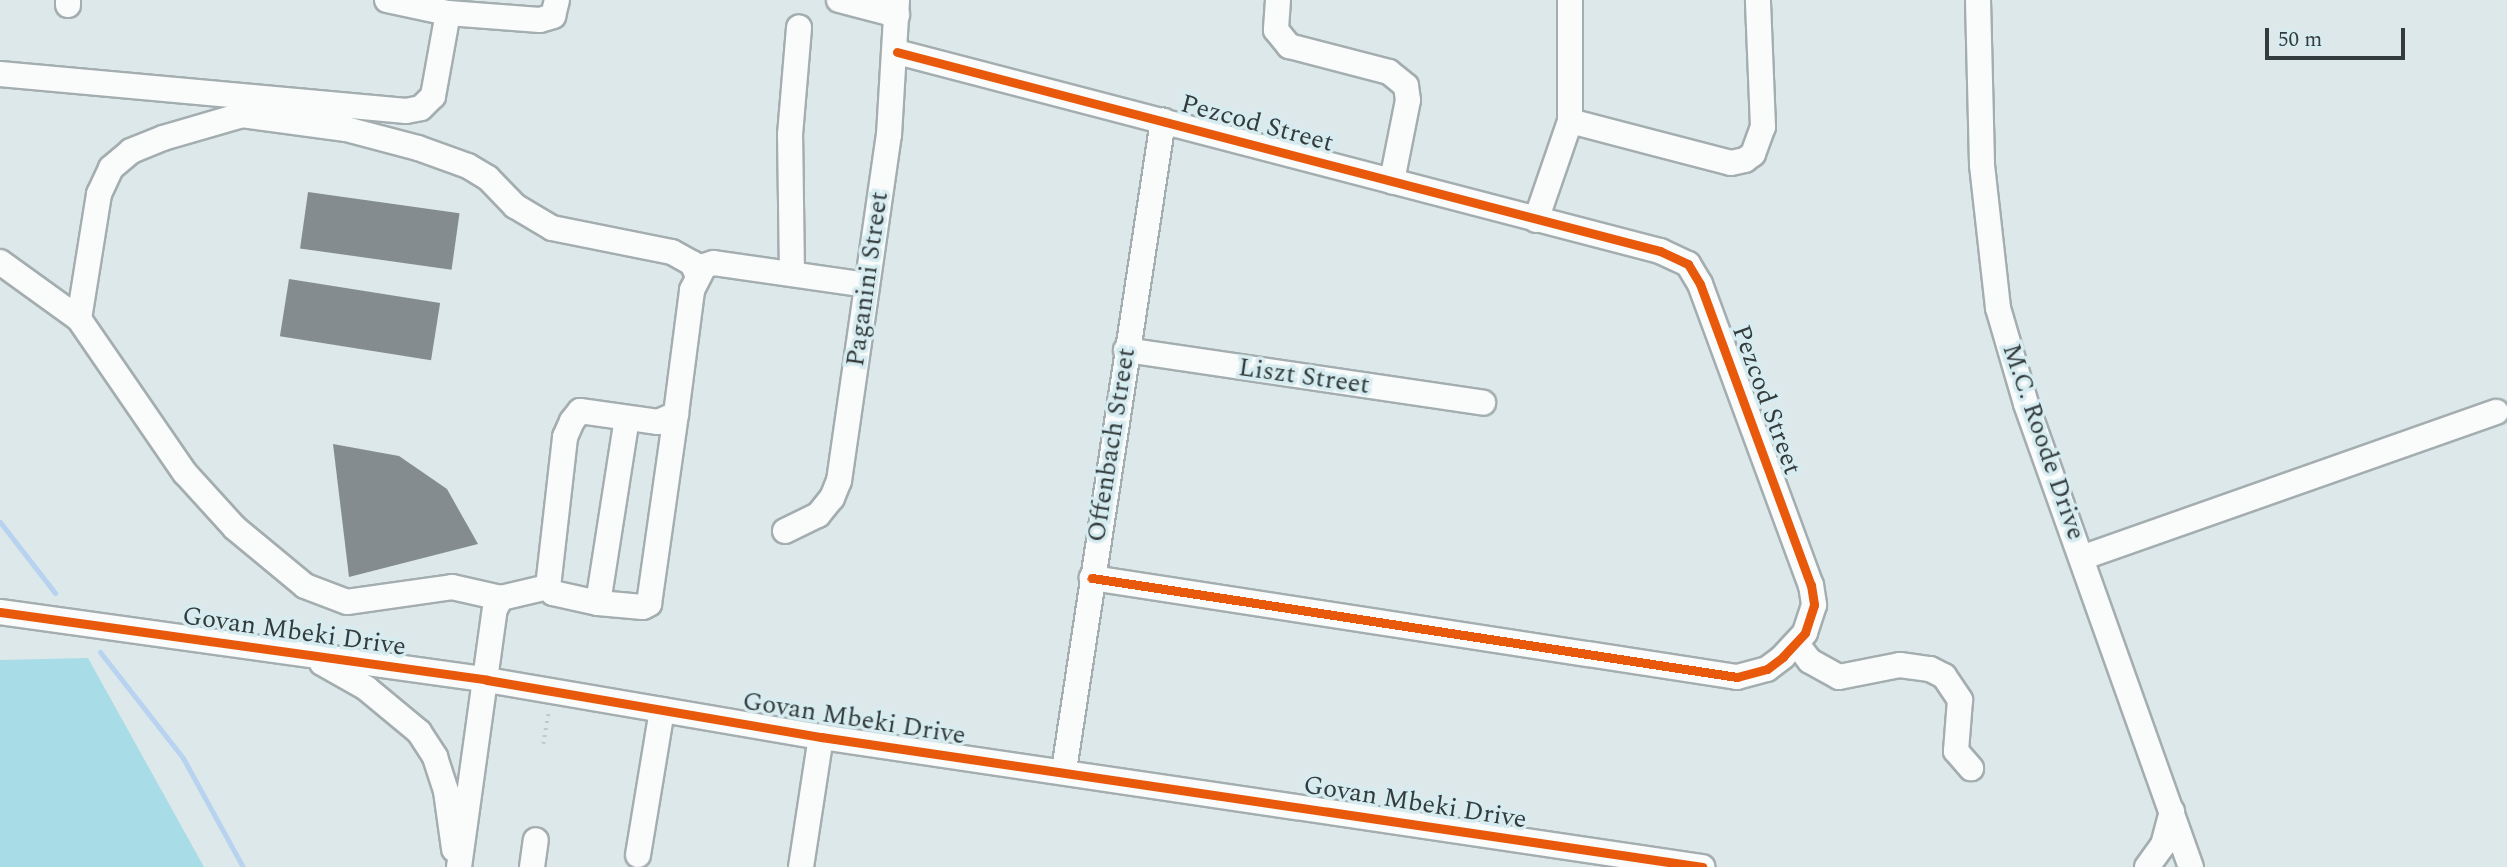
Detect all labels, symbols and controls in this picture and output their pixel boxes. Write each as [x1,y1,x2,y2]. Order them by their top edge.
scale bar [2269,14,2409,58]
text: 50 m [2278,24,2322,56]
street label: Pezcod Street [1177,89,1337,159]
street label: Paganini Street [840,190,896,368]
street label: Pezcod Street [1725,321,1807,479]
street label: M.C. Roode Drive [1995,340,2091,544]
street label: Offenbach Street [1081,346,1143,544]
street label: Liszt Street [1236,352,1372,402]
street label: Govan Mbeki Drive [180,601,408,663]
street label: Govan Mbeki Drive [740,686,968,752]
street label: Govan Mbeki Drive [1301,770,1529,836]

